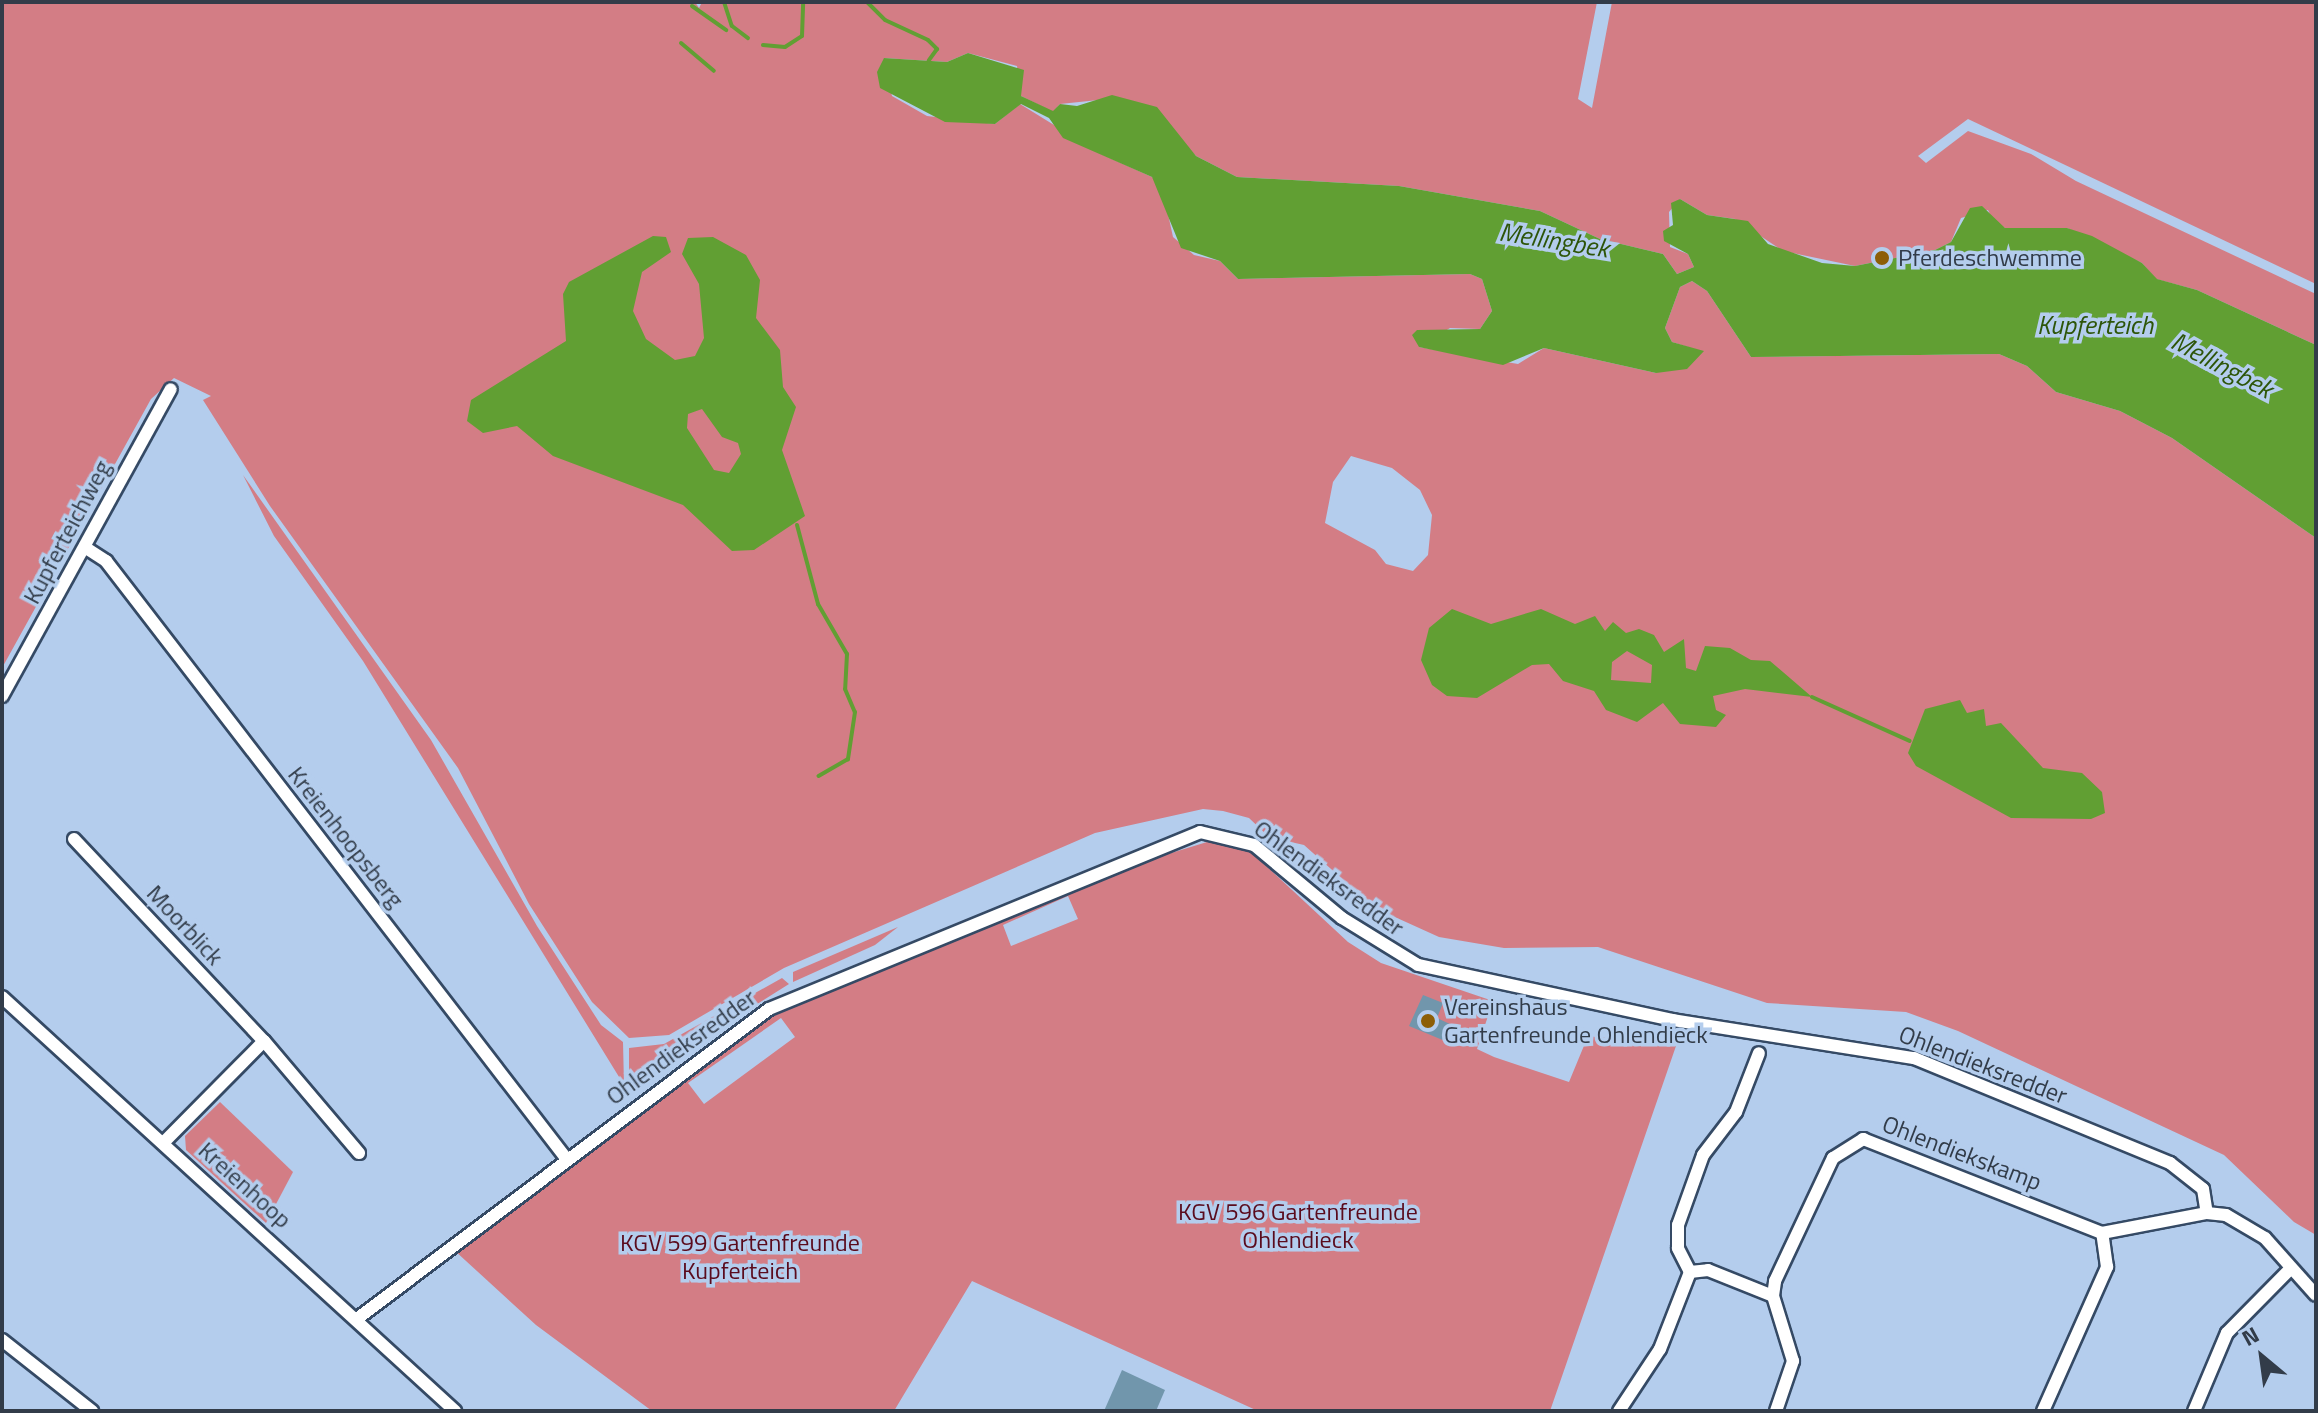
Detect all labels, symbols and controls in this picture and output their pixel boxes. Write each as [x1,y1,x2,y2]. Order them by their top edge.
water label: Mellingbek [1497,216,1611,264]
place label: Pferdeschwemme [1898,244,2082,272]
marker: Pferdeschwemme [1873,249,1891,267]
water label: Kupferteich [2037,309,2153,341]
water label: Mellingbek [2166,325,2278,405]
street label: Kupferteichweg [17,455,117,609]
street label: Kreienhoopsberg [282,761,410,913]
street label: Ohlendieksredder [1249,814,1409,942]
street label: Moorblick [141,879,229,971]
street label: Ohlendieksredder [601,983,761,1111]
place label: Vereinshaus Gartenfreunde Ohlendieck [1444,993,1708,1049]
marker: Vereinshaus Gartenfreunde Ohlendieck [1419,1012,1437,1030]
street label: Ohlendieksredder [1895,1020,2071,1110]
street label: Ohlendiekskamp [1878,1109,2046,1197]
street label: Kreienhoop [193,1136,297,1234]
park label: KGV 596 Gartenfreunde Ohlendieck [1178,1198,1418,1254]
park label: KGV 599 Gartenfreunde Kupferteich [620,1229,860,1285]
north arrow [2222,1317,2302,1397]
text: N [2235,1317,2265,1355]

